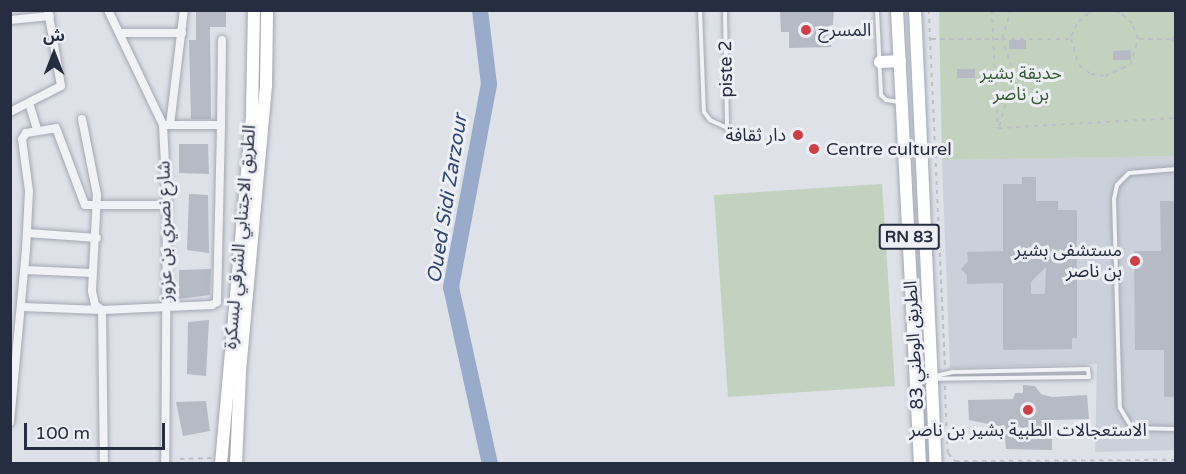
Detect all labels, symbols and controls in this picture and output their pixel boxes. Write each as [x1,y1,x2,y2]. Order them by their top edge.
place label: المسرح [818,19,871,41]
marker: المسرح [799,23,813,37]
north arrow [24,24,84,84]
text: ش [43,26,65,46]
street label: piste 2 [715,40,737,98]
park label: حديقة بشير بن ناصر [980,63,1062,106]
water label: Oued Sidi Zarzour [423,113,473,285]
street label: الطريق الاجتنابي الشرقي لبسكرة [219,124,261,350]
place label: دار ثقافة [726,124,786,146]
marker: دار ثقافة [791,128,805,142]
place label: Centre culturel [826,138,952,160]
marker: Centre culturel [807,142,821,156]
street label: شارع نصري بن عزوز [153,160,177,302]
road number: RN 83 [878,224,940,250]
place label: مستشفى بشير بن ناصر [1014,240,1122,282]
marker: مستشفى بشير بن ناصر [1126,252,1144,270]
street label: الطريق الوطني 83 [900,280,928,410]
marker: الاستعجالات الطبية بشير بن ناصر [1021,403,1035,417]
scale bar [27,411,168,449]
place label: الاستعجالات الطبية بشير بن ناصر [909,419,1147,441]
text: 100 m [35,422,90,444]

